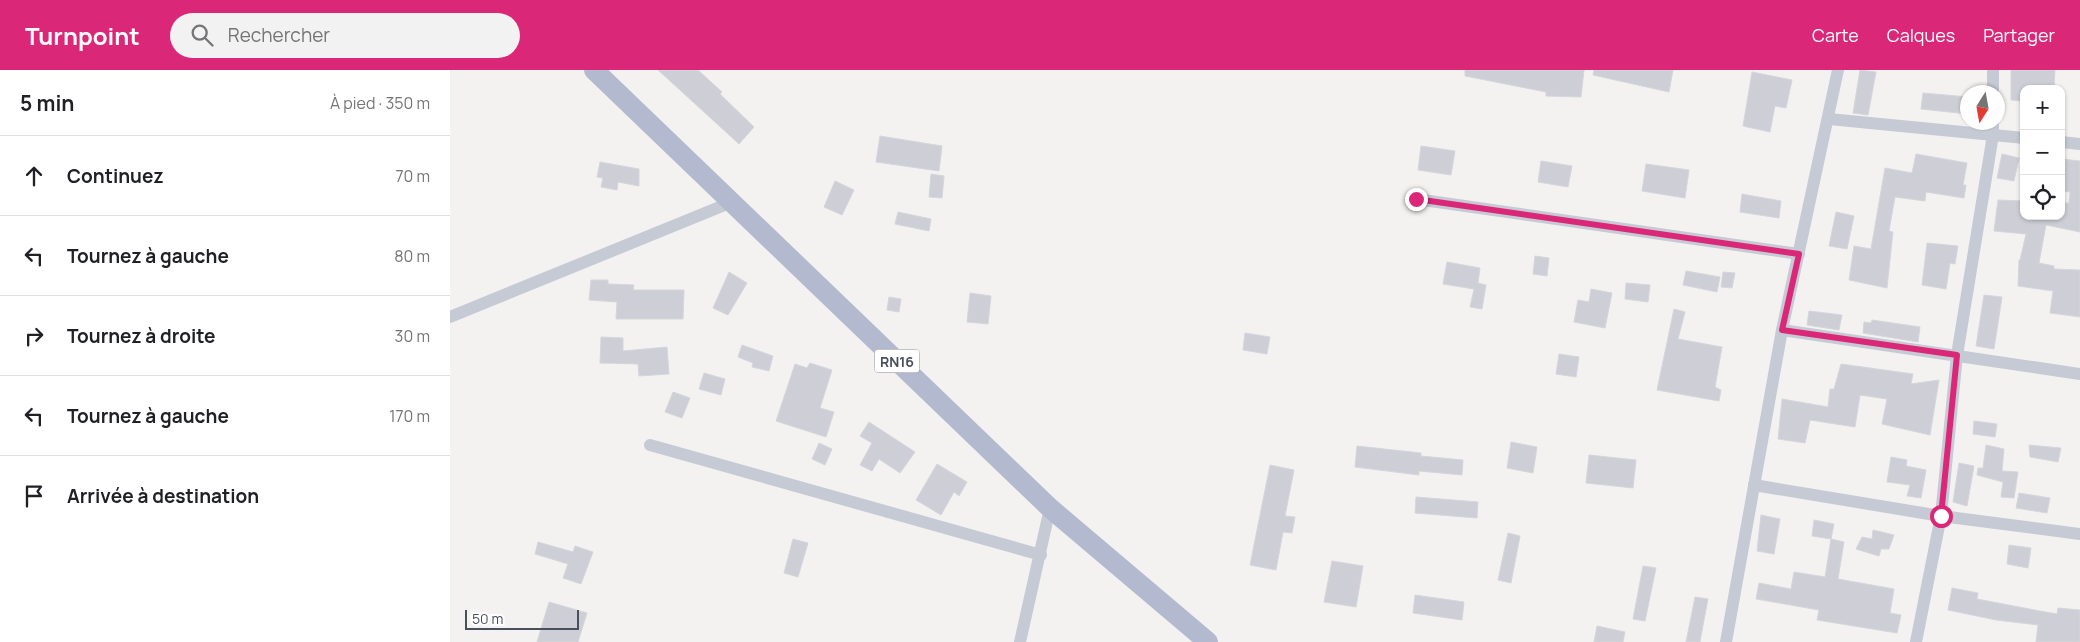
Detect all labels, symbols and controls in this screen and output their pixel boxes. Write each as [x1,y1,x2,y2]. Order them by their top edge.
search box [170,13,520,58]
text: Turnpoint [25,19,140,52]
icon: search [188,21,216,49]
text: Rechercher [228,22,330,48]
text: Carte [1812,23,1859,47]
text: Calques [1887,23,1955,47]
text: Partager [1983,23,2055,47]
north arrow [1960,85,2005,130]
map controls [2020,85,2065,220]
button: + [2020,85,2065,130]
text: 5 min [20,89,74,117]
text: À pied · 350 m [330,92,430,114]
button: − [2020,130,2065,175]
icon: ahead [20,162,48,190]
text: Continuez [67,163,164,189]
text: 70 m [395,165,430,187]
button: locate [2020,175,2065,220]
route end [1405,188,1428,211]
icon: left [20,242,48,270]
text: Tournez à gauche [67,243,229,269]
text: 80 m [394,245,430,267]
icon: right [20,322,48,350]
text: Tournez à droite [67,323,215,349]
text: 30 m [395,325,430,347]
road number: RN16 [874,350,920,372]
icon: left [20,402,48,430]
text: Tournez à gauche [67,403,229,429]
text: 170 m [389,405,430,427]
icon: arrive [20,482,48,510]
text: Arrivée à destination [67,483,259,509]
route start [1930,505,1953,528]
scale bar [465,607,579,630]
text: 50 m [472,609,503,628]

